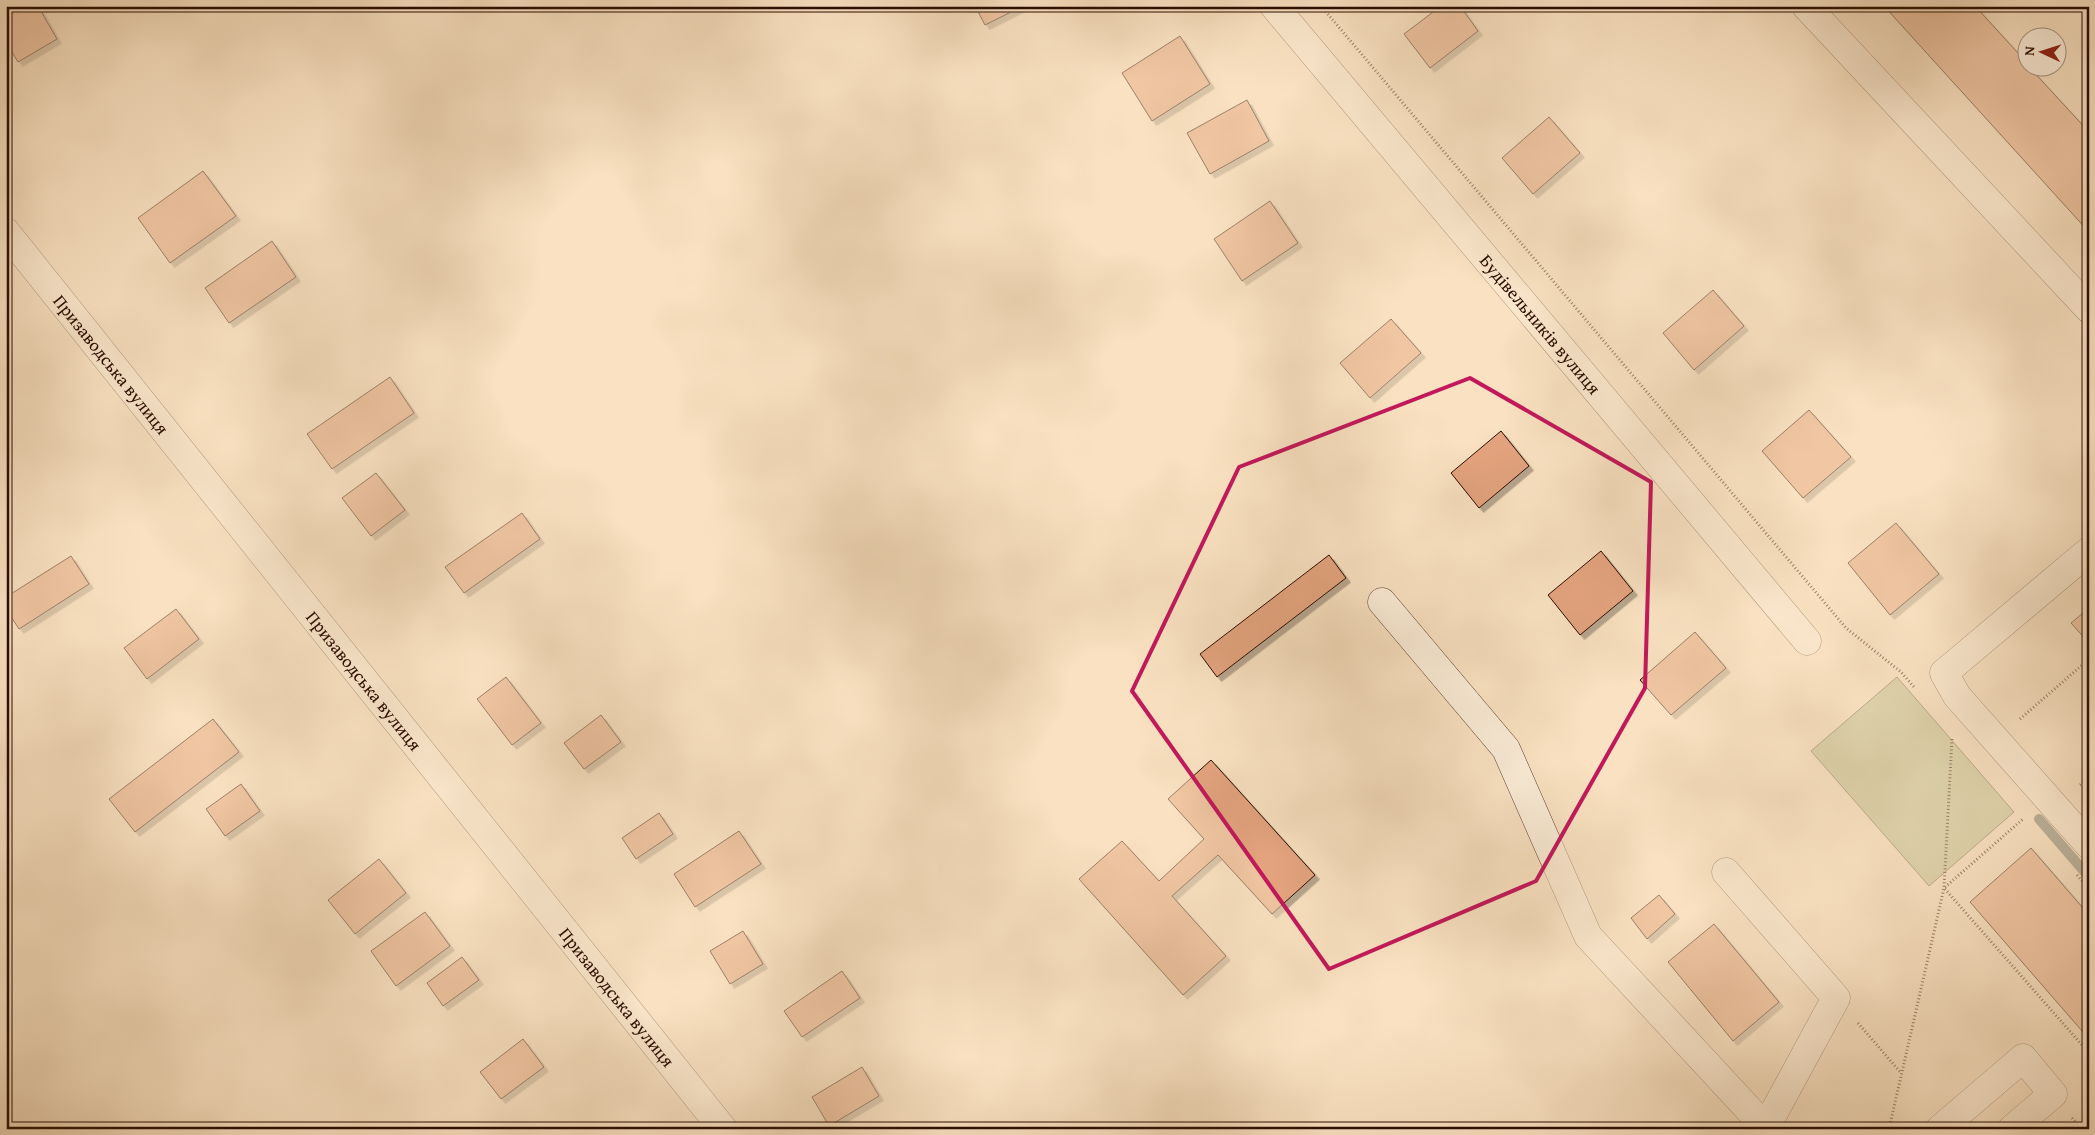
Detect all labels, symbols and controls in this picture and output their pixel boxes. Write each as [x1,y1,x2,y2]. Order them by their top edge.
north arrow [2018,28,2068,78]
text: N [2019,45,2039,56]
street label: Будівельників вулиця [1474,248,1608,400]
street label: Призаводська вулиця [47,288,176,440]
street label: Призаводська вулиця [300,605,429,756]
street label: Призаводська вулиця [553,921,682,1073]

